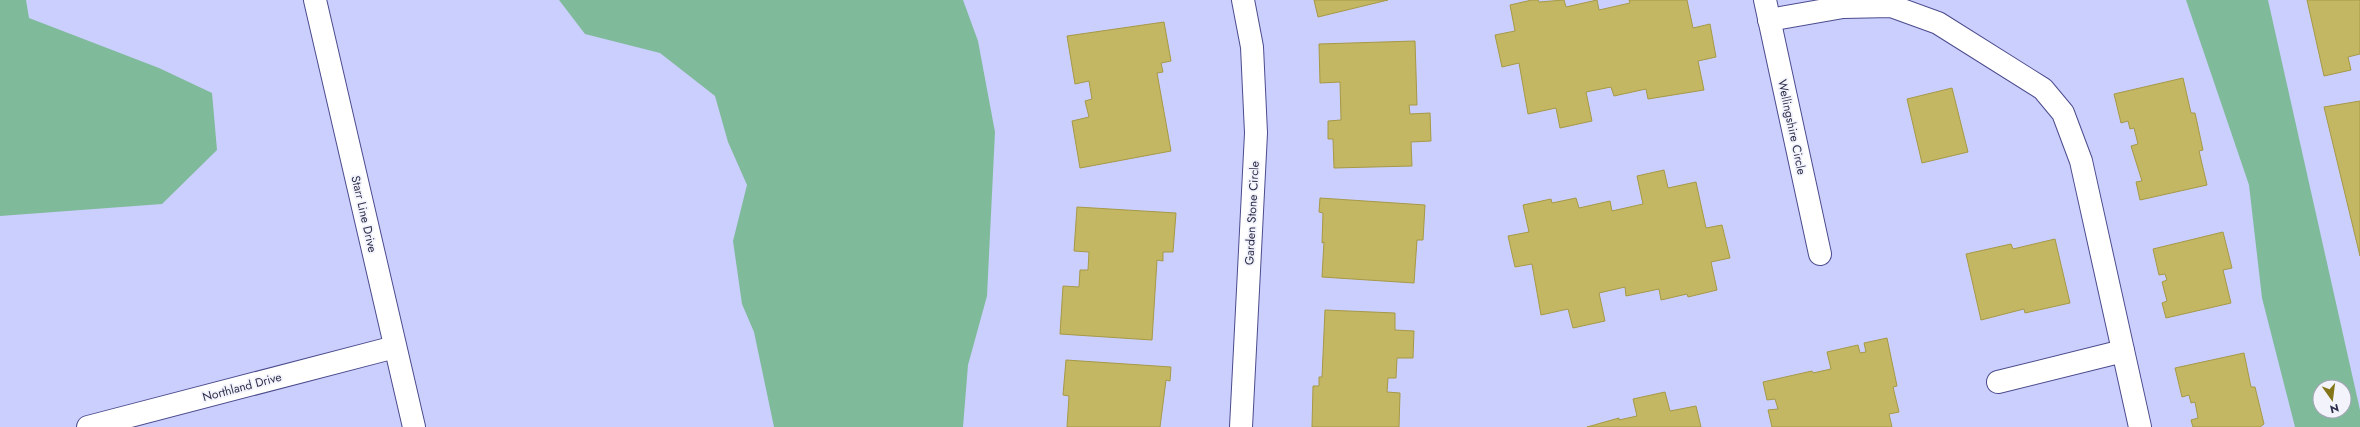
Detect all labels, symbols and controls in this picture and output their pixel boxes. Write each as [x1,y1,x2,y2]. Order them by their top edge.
street label: Wellingshire Circle [1773,78,1811,176]
street label: Garden Stone Circle [1240,161,1264,265]
street label: Starr Line Drive [346,174,382,254]
street label: Northland Drive [200,368,284,406]
north arrow [2312,379,2352,419]
text: N [2328,400,2341,418]

